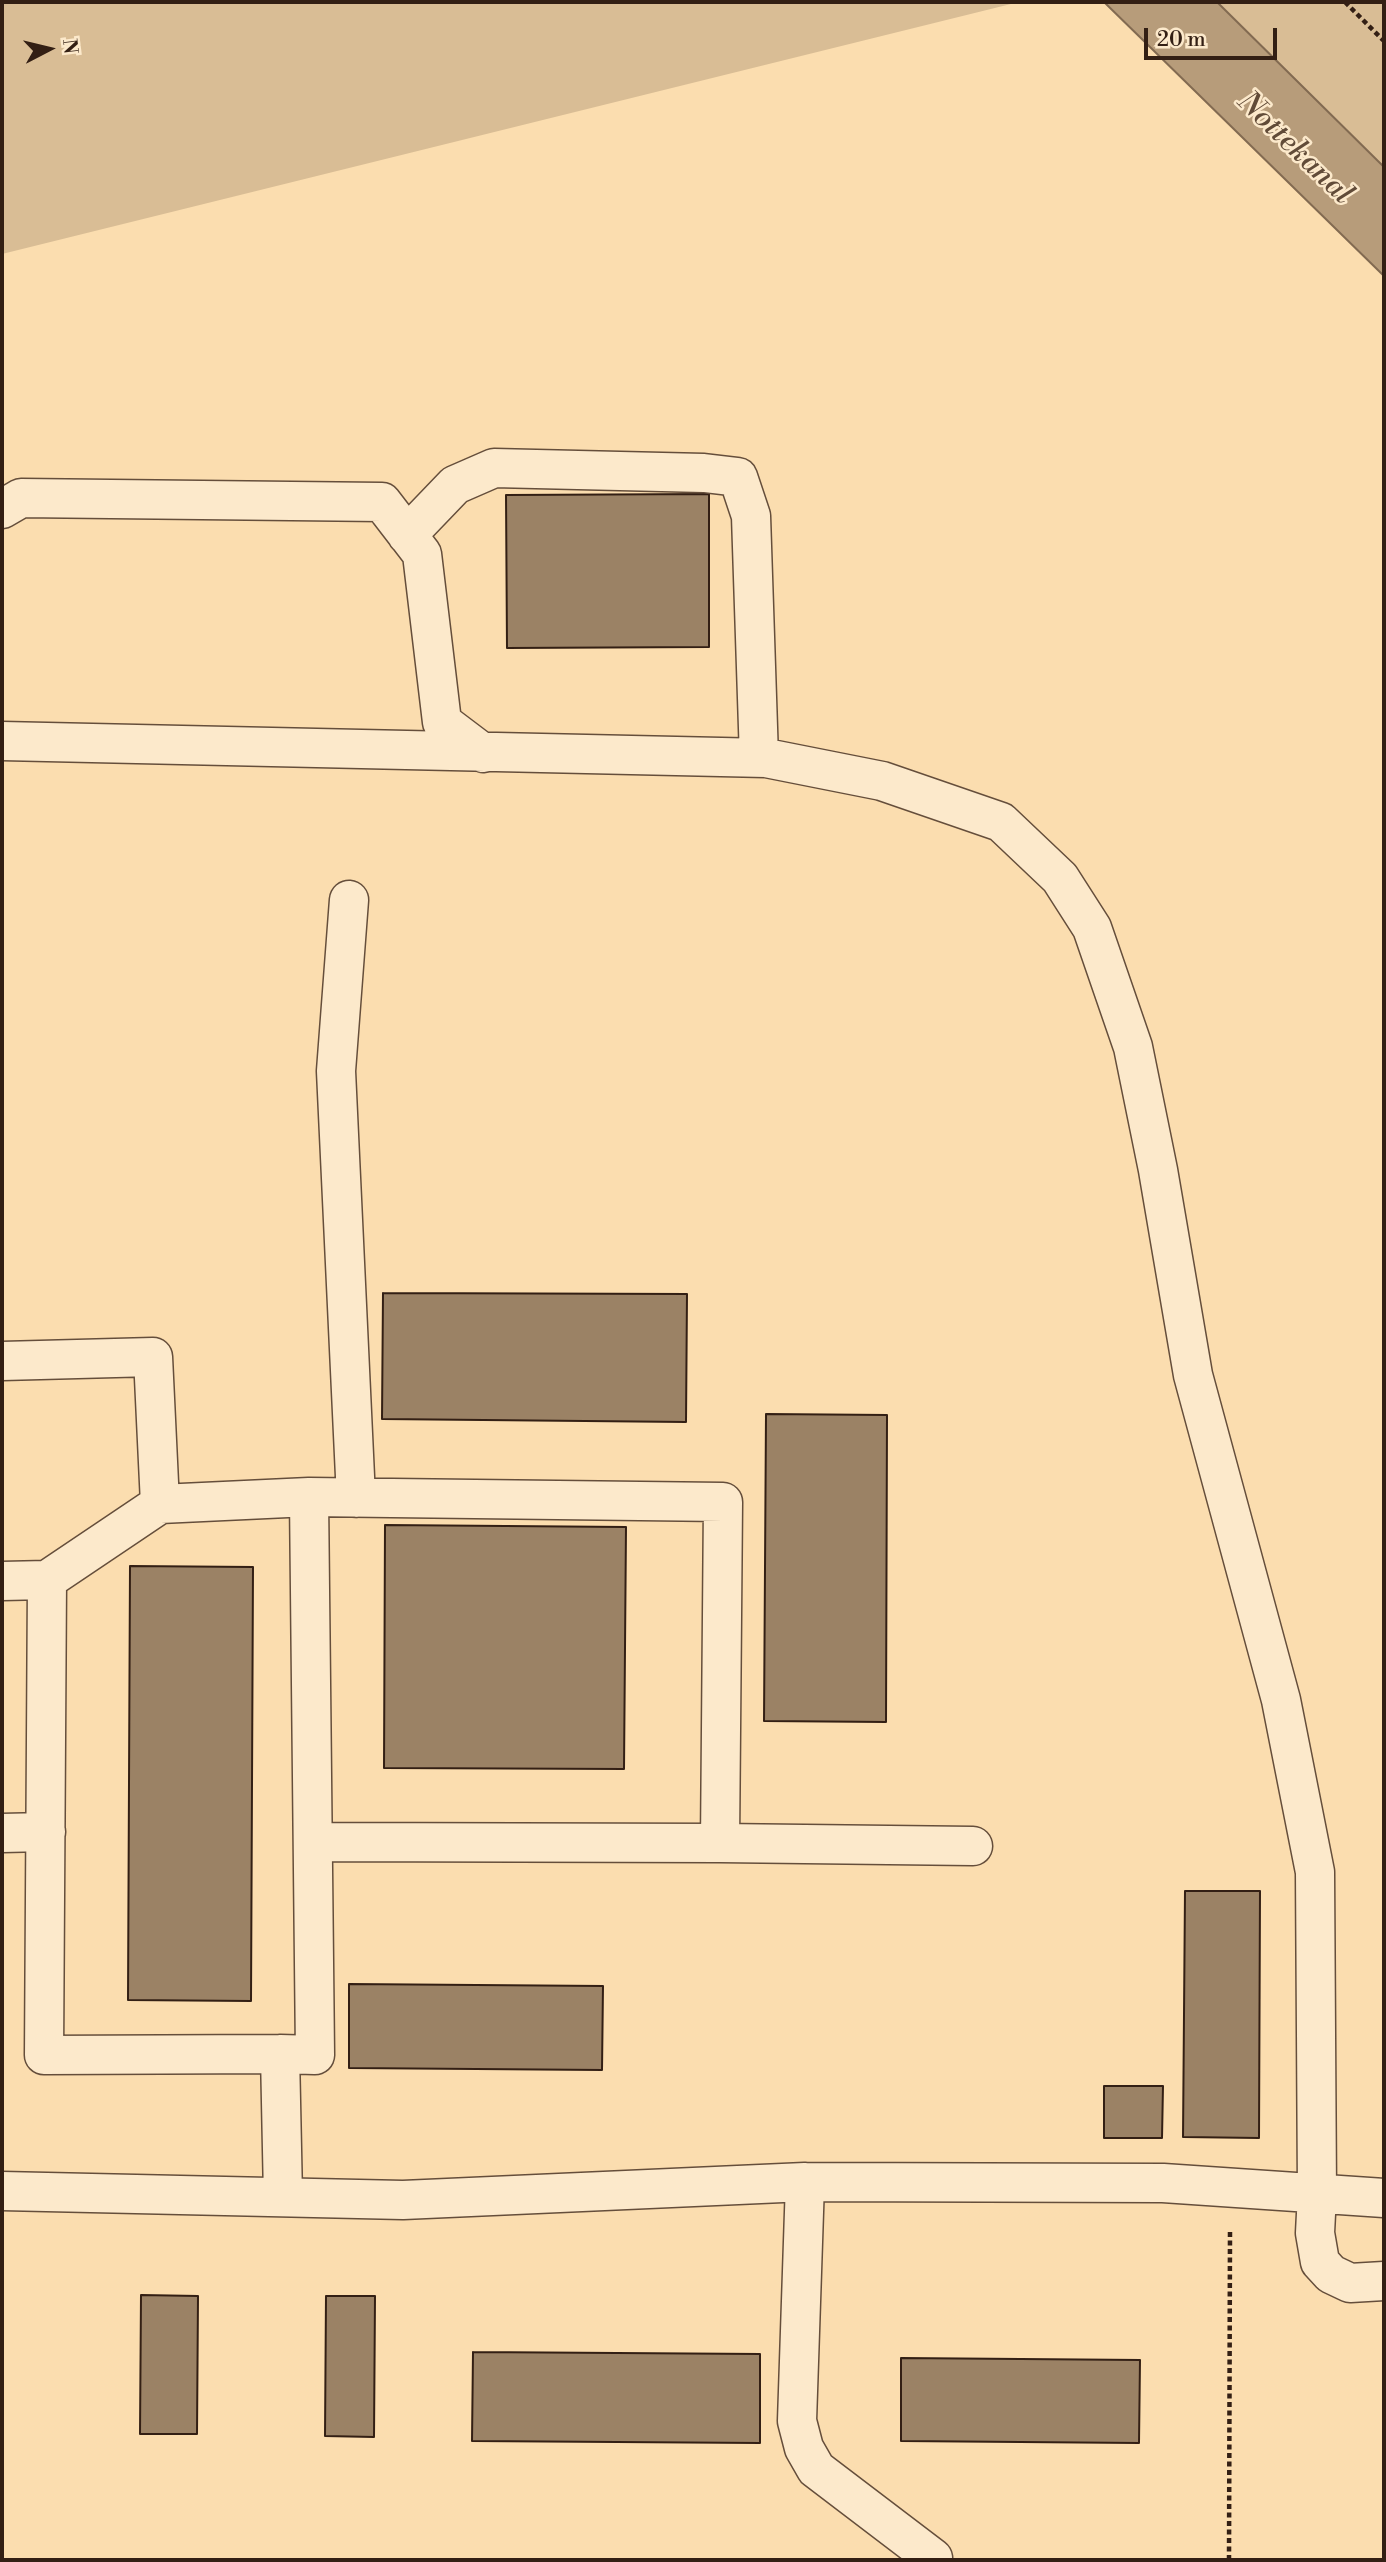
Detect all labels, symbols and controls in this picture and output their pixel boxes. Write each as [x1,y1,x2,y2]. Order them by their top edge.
north arrow [14,14,84,84]
scale bar [1148,14,1281,58]
text: 20 m [1157,27,1206,53]
text: N [57,38,83,55]
water label: Nottekanal [1229,85,1359,213]

